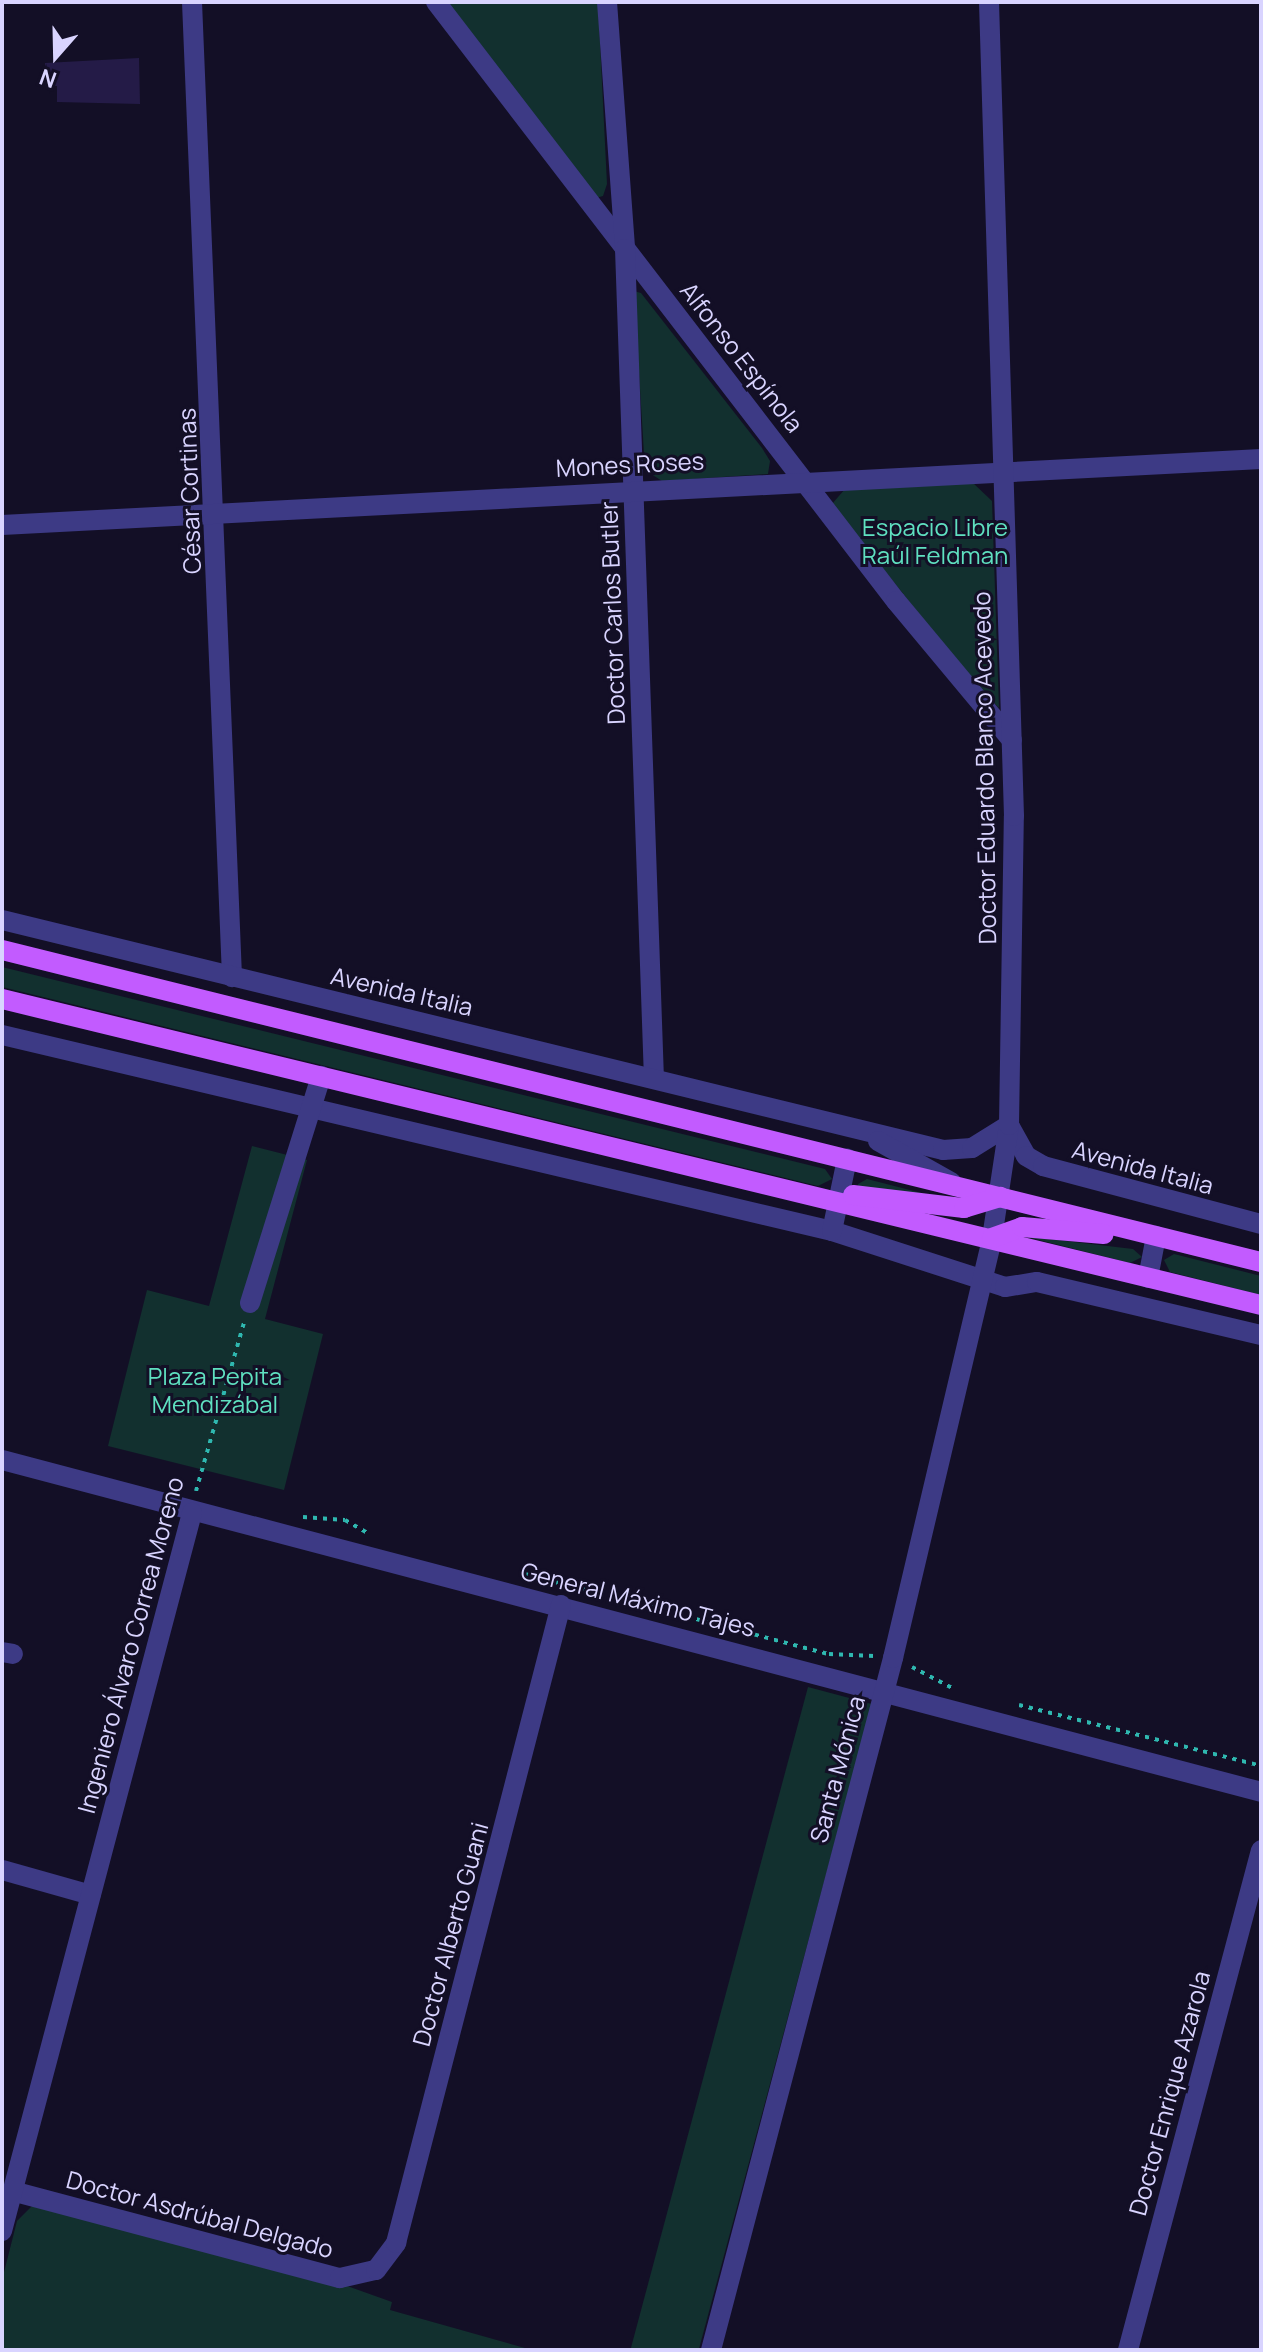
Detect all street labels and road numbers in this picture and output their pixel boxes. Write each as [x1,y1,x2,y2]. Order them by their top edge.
street label: Alfonso Espínola [675,276,809,438]
street label: César Cortinas [172,408,206,574]
street label: Mones Roses [555,446,705,482]
street label: Doctor Carlos Butler [594,501,630,725]
street label: Doctor Eduardo Blanco Acevedo [967,591,1001,945]
street label: Avenida Italia [328,961,476,1021]
street label: Avenida Italia [1069,1134,1217,1200]
street label: Ingeniero Álvaro Correa Moreno [71,1474,189,1816]
street label: General Máximo Tajes [518,1556,758,1642]
street label: Santa Mónica [804,1692,870,1846]
street label: Doctor Alberto Guani [406,1819,494,2049]
street label: Doctor Enrique Azarola [1122,1968,1216,2218]
street label: Doctor Asdrúbal Delgado [63,2165,337,2263]

